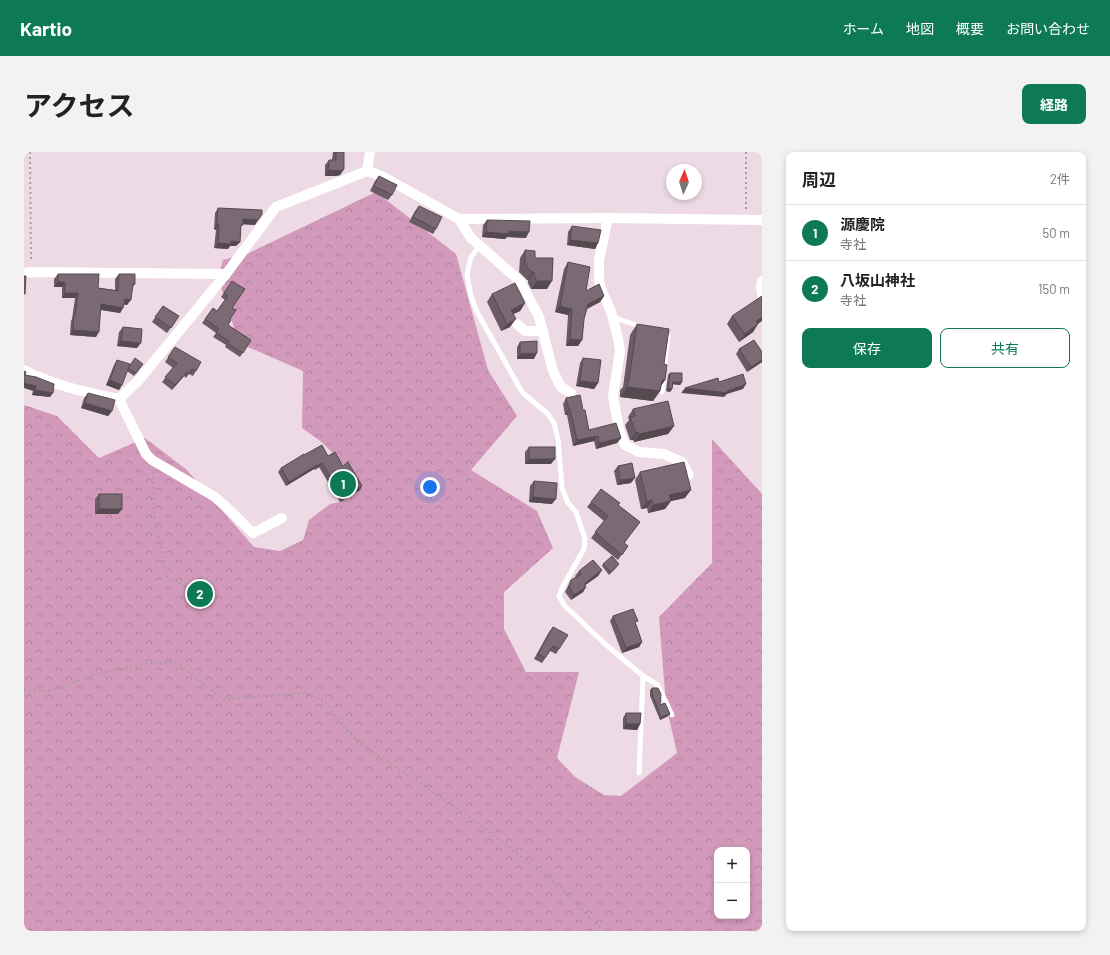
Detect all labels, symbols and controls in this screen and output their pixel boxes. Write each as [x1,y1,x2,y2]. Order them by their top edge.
text: Kartio [20,17,72,40]
text: ホーム [842,20,884,37]
text: 地図 [906,20,934,37]
text: 概要 [956,20,984,37]
text: お問い合わせ [1006,20,1090,37]
button: 経路 [1022,84,1086,124]
text: アクセス [24,88,135,122]
north arrow [666,164,702,200]
text: 周辺 [802,169,836,189]
text: 2件 [1050,171,1070,187]
text: 源慶院 [840,215,885,233]
text: 1 [813,225,817,241]
text: 50 m [1043,225,1070,241]
text: 寺社 [840,236,866,252]
text: 八坂山神社 [840,271,915,289]
text: 2 [811,281,819,297]
text: 150 m [1038,281,1070,297]
text: 寺社 [840,292,866,308]
button: 保存 [802,328,932,368]
button: 共有 [940,328,1070,368]
pin: 1 [330,469,356,499]
your location [420,477,440,497]
pin: 2 [187,579,213,609]
map controls [714,847,750,919]
button: + [714,847,750,883]
button: − [714,883,750,919]

